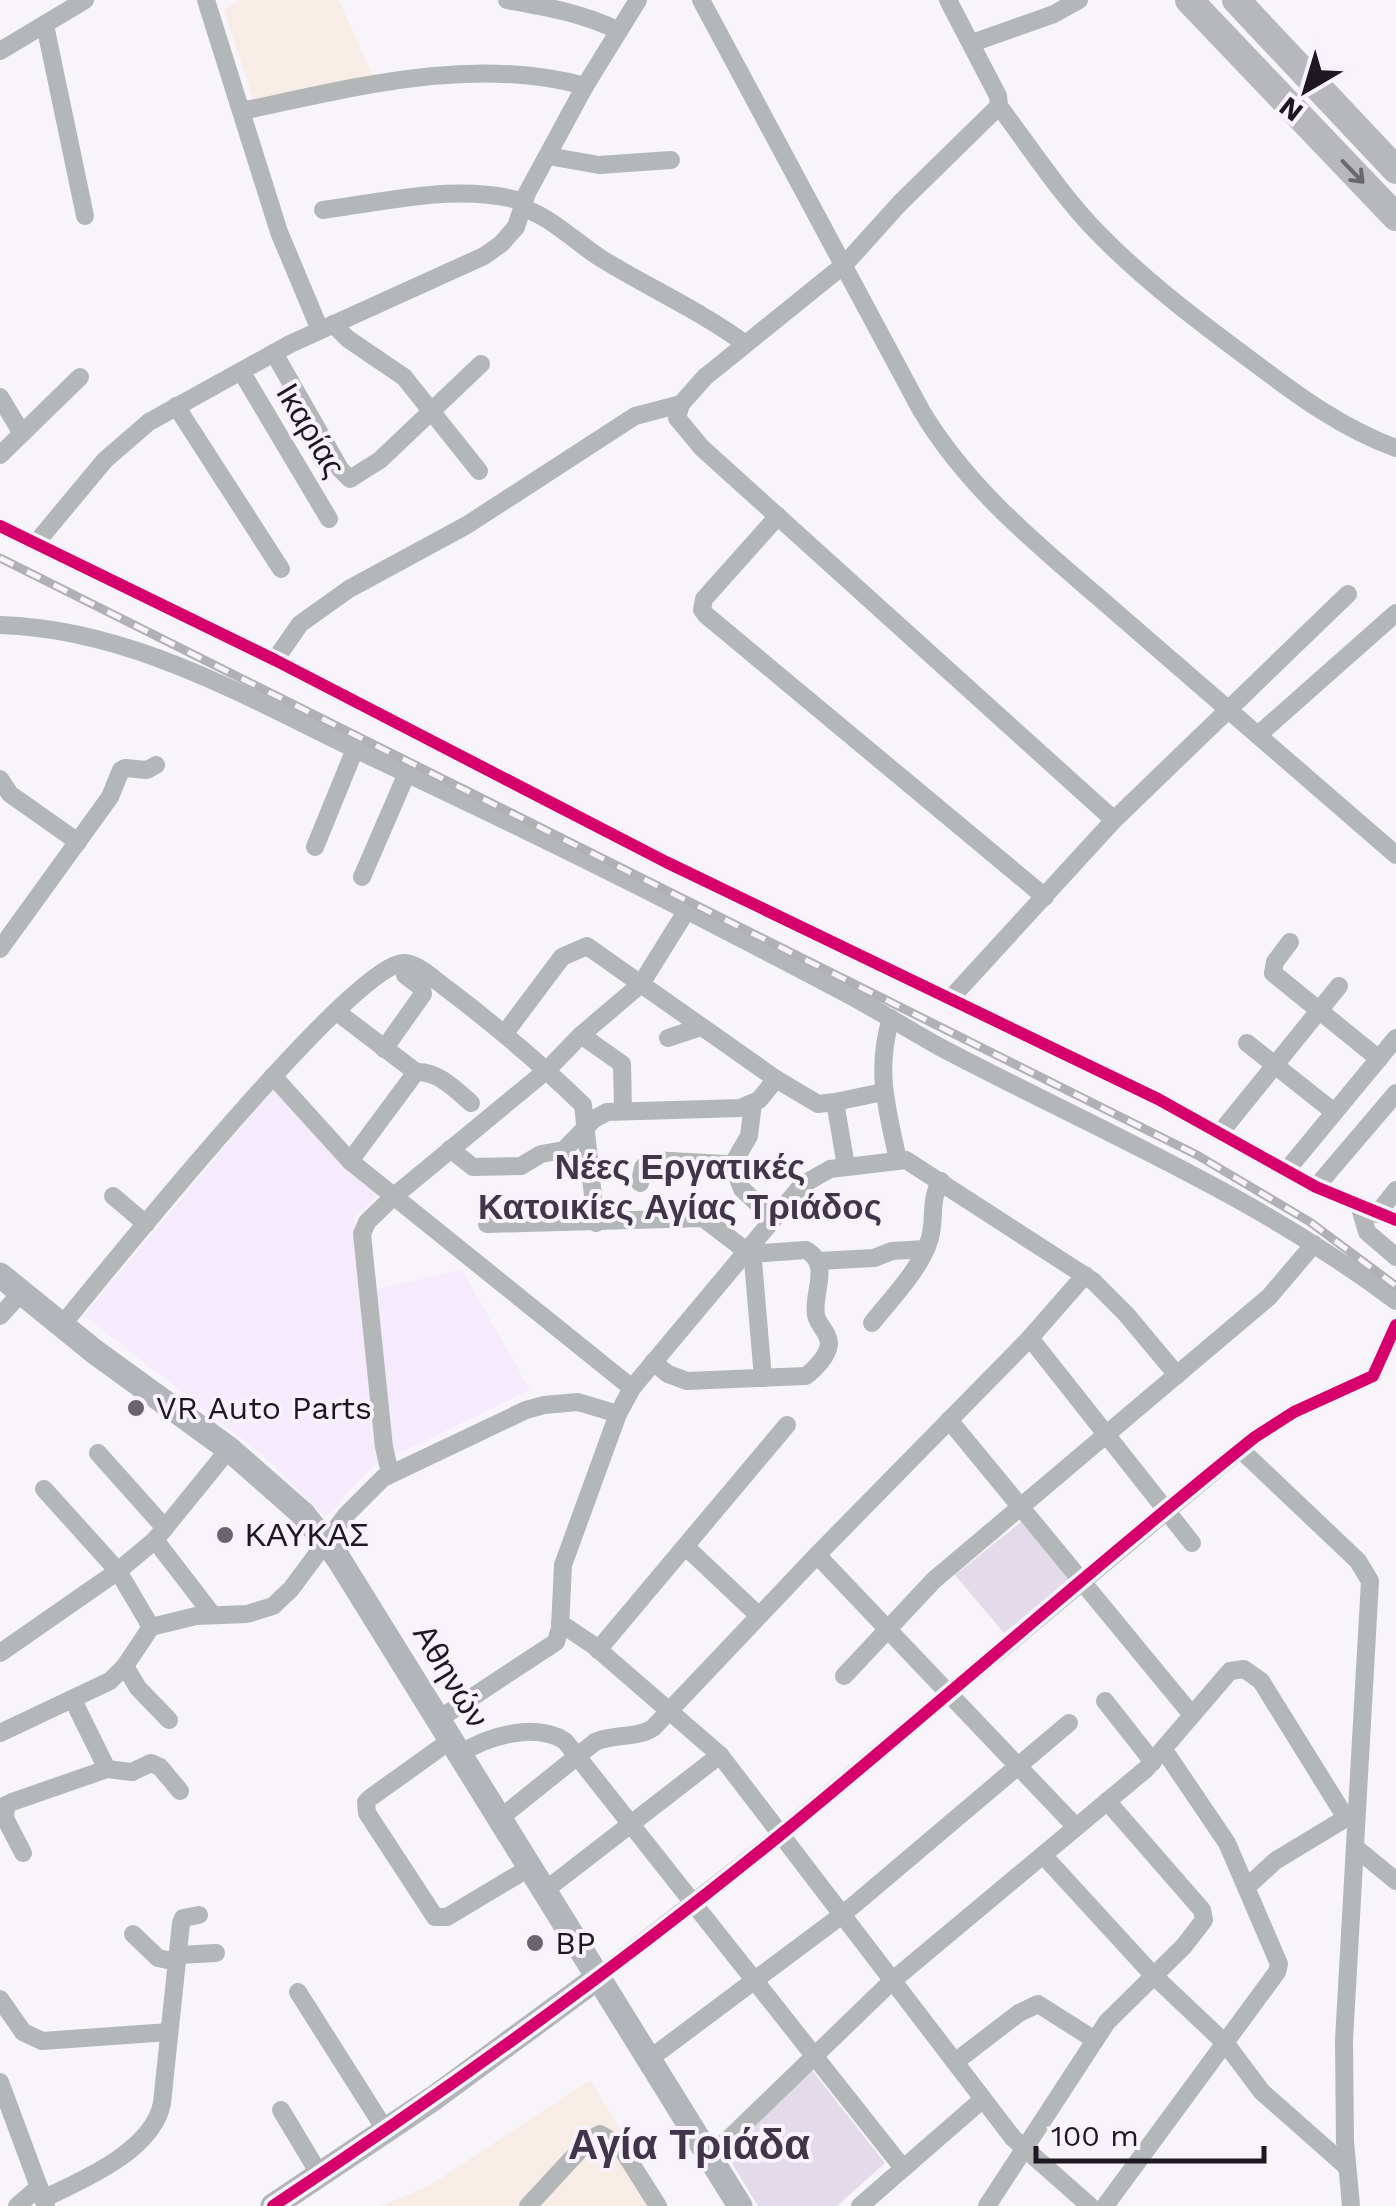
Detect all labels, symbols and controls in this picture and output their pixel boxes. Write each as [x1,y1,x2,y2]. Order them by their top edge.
north arrow [1256,40,1356,140]
text: N [1273,90,1309,129]
one-way arrow [1341,159,1364,184]
street label: Ικαρίας [268,376,354,484]
district label: Νέες Εργατικές Κατοικίες Αγίας Τριάδος [478,1146,882,1228]
place label: VR Auto Parts [156,1389,372,1427]
marker: VR Auto Parts [125,1397,147,1419]
place label: ΚΑΥΚΑΣ [245,1516,369,1554]
marker: ΚΑΥΚΑΣ [214,1524,236,1546]
street label: Αθηνών [405,1617,497,1735]
place label: BP [555,1924,595,1962]
marker: BP [524,1932,546,1954]
scale bar [1036,2101,1264,2163]
text: 100 m [1051,2118,1139,2153]
district label: Αγία Τριάδα [568,2120,810,2169]

